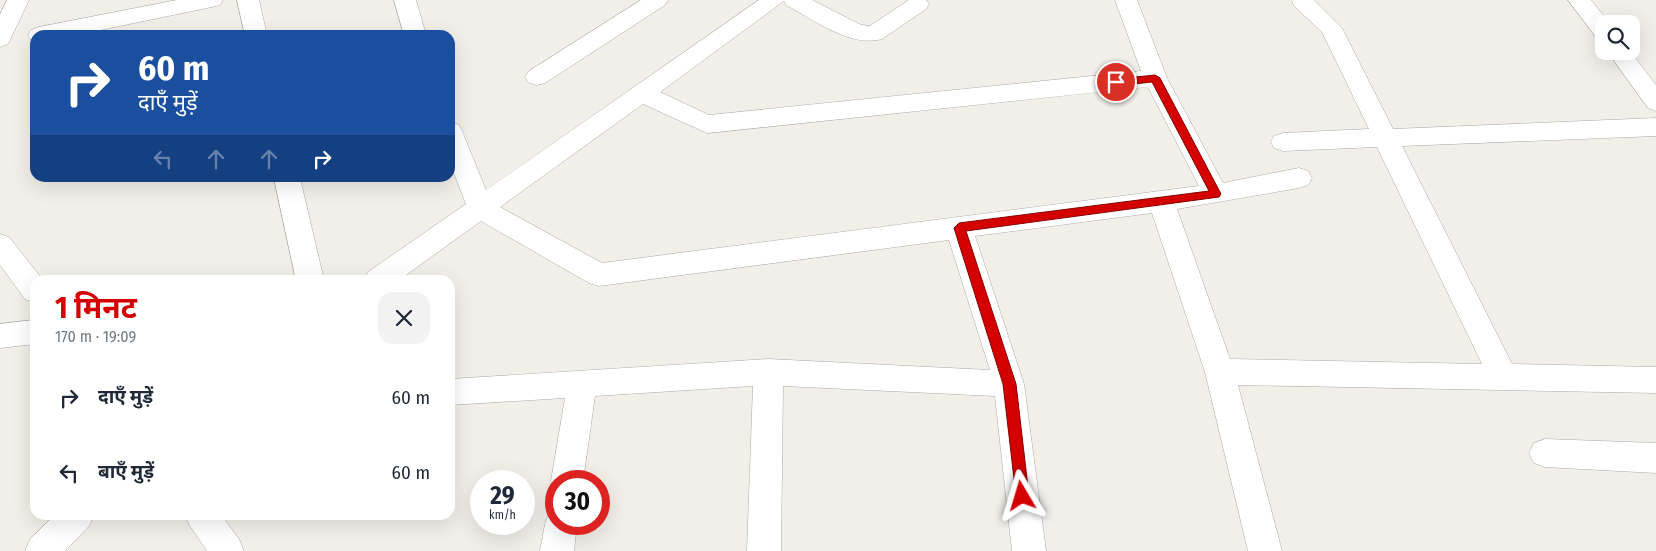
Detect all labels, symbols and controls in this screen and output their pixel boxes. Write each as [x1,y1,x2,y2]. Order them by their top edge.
map controls [1595,15,1640,60]
button: search [1595,15,1640,60]
text: 60 m [138,47,209,89]
icon: right [55,50,120,115]
pin [1095,61,1137,103]
icon: arrive [1102,68,1130,96]
text: दाएँ मुड़ें [138,89,198,116]
icon: left [149,145,177,173]
icon: ahead [202,145,230,173]
icon: ahead [255,145,283,173]
icon: right [308,145,336,173]
text: 1 मिनट [55,290,137,326]
button: close [378,292,430,344]
text: 170 m · 19:09 [55,327,136,346]
icon: right [55,384,83,412]
text: दाएँ मुड़ें [98,385,153,408]
text: 60 m [392,386,430,409]
icon: left [55,459,83,487]
text: बाएँ मुड़ें [98,460,154,483]
text: 60 m [392,461,430,484]
position arrow [995,469,1047,521]
speed limit sign: 30 [545,470,610,535]
text: 29 [490,481,515,511]
text: km/h [489,508,516,522]

